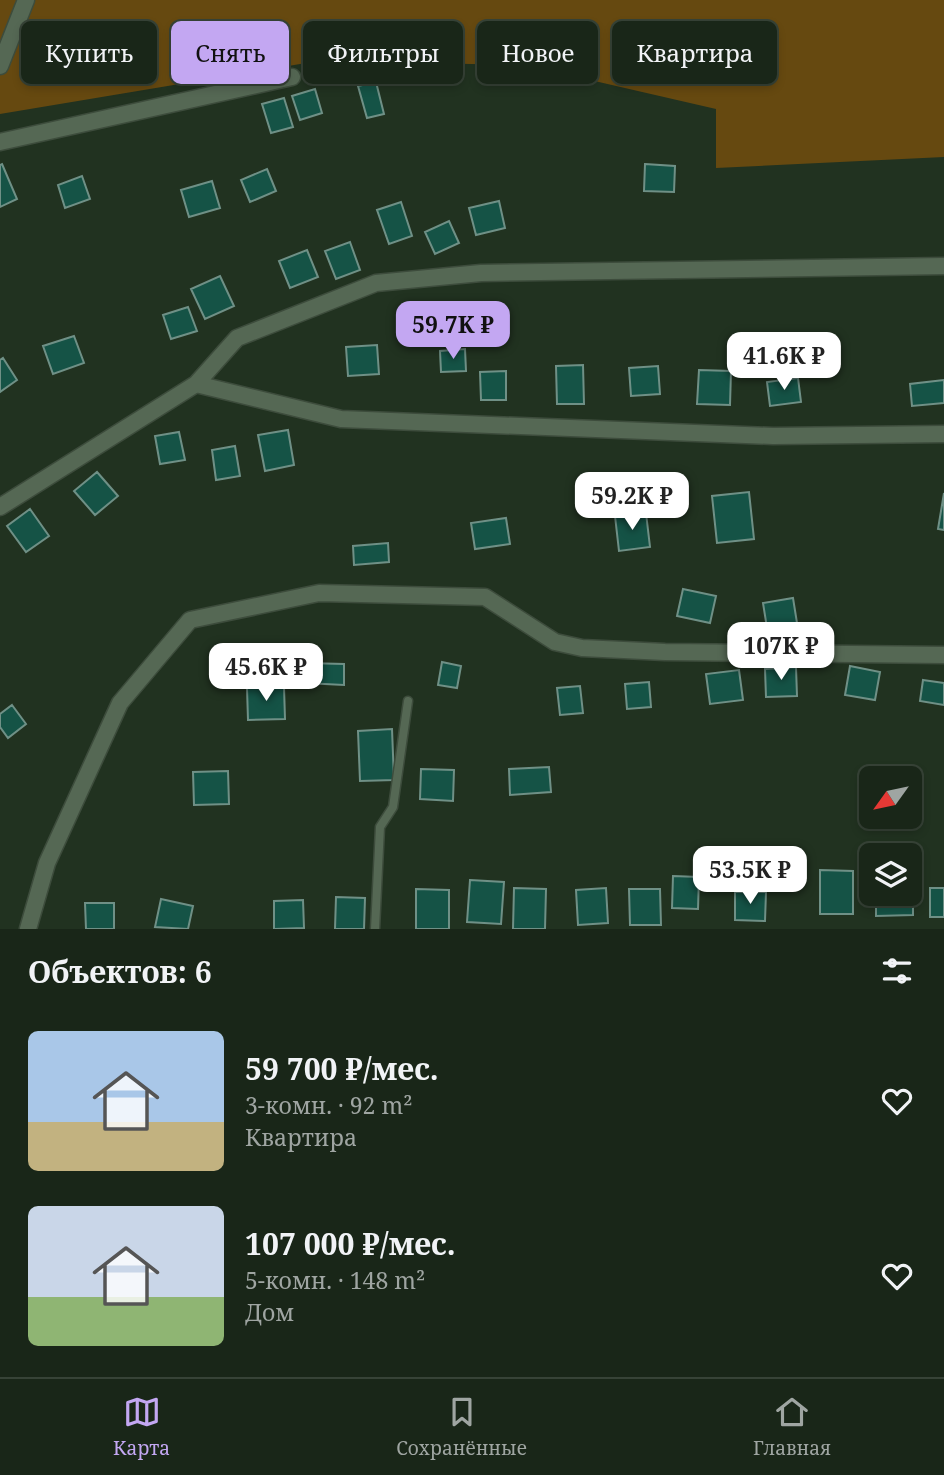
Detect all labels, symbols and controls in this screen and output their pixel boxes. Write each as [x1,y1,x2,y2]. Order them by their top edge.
chip: Купить [21,21,157,84]
chip: Снять [171,21,289,84]
chip: Фильтры [303,21,463,84]
chip: Новое [477,21,598,84]
chip: Квартира [612,21,777,84]
pin: 59.7K ₽ [388,302,518,361]
text: 59.7K ₽ [412,308,494,340]
pin: 41.6K ₽ [719,332,849,392]
text: 41.6K ₽ [743,339,825,371]
pin: 59.2K ₽ [567,472,697,532]
text: 59.2K ₽ [591,479,673,511]
pin: 107K ₽ [724,622,838,682]
text: 107K ₽ [743,629,819,661]
pin: 45.6K ₽ [201,644,331,703]
text: 45.6K ₽ [225,650,307,682]
north arrow [859,766,922,830]
map controls [859,766,922,906]
button: layers [859,843,922,906]
pin: 53.5K ₽ [685,846,815,906]
text: 53.5K ₽ [709,853,791,885]
text: Объектов: 6 [28,951,212,992]
icon: filters [878,952,916,990]
text: 59 700 ₽/мес. [245,1048,439,1089]
icon: home [84,1059,168,1143]
icon: heart [878,1082,916,1120]
text: 3-комн. · 92 m² [245,1089,412,1121]
text: Квартира [245,1121,357,1153]
text: 107 000 ₽/мес. [245,1223,456,1264]
icon: home [84,1234,168,1318]
icon: heart [878,1257,916,1295]
text: 5-комн. · 148 m² [245,1264,425,1296]
text: Дом [245,1296,294,1328]
tab: Карта [113,1393,170,1461]
tab: Сохранённые [396,1393,527,1461]
tab: Главная [753,1393,831,1461]

